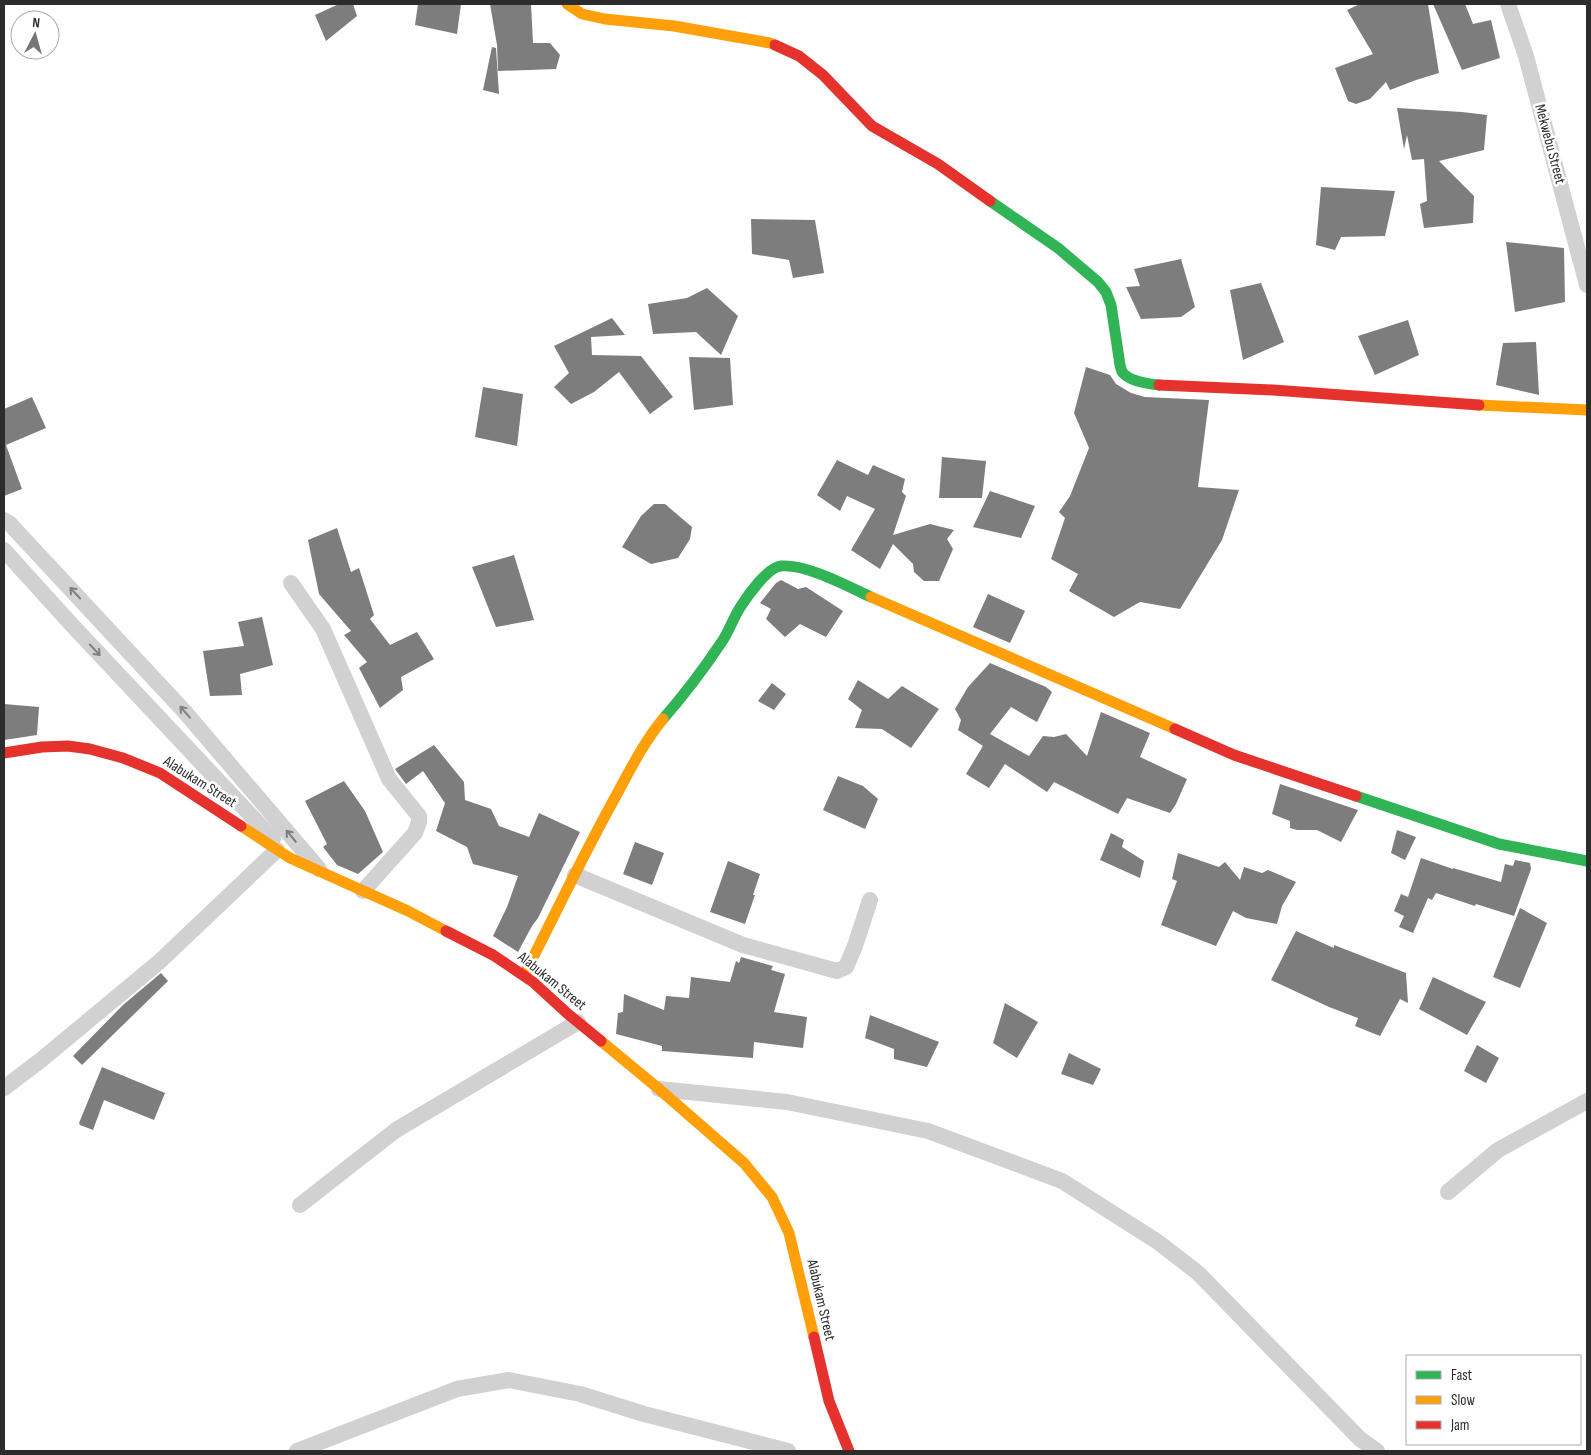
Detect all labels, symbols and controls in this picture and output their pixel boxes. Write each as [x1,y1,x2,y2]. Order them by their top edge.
north arrow [10,10,60,60]
text: N [32,14,41,31]
street label: Mekwebu Street [1530,102,1570,186]
one-way arrow [69,587,81,600]
one-way arrow [89,644,101,657]
one-way arrow [180,706,191,719]
street label: Alabukam Street [159,751,241,812]
one-way arrow [285,829,297,842]
street label: Alabukam Street [513,947,590,1015]
street label: Alabukam Street [802,1257,840,1343]
legend [1406,1355,1581,1445]
text: Fast [1451,1366,1473,1385]
text: Slow [1451,1391,1475,1410]
text: Jam [1450,1416,1469,1435]

